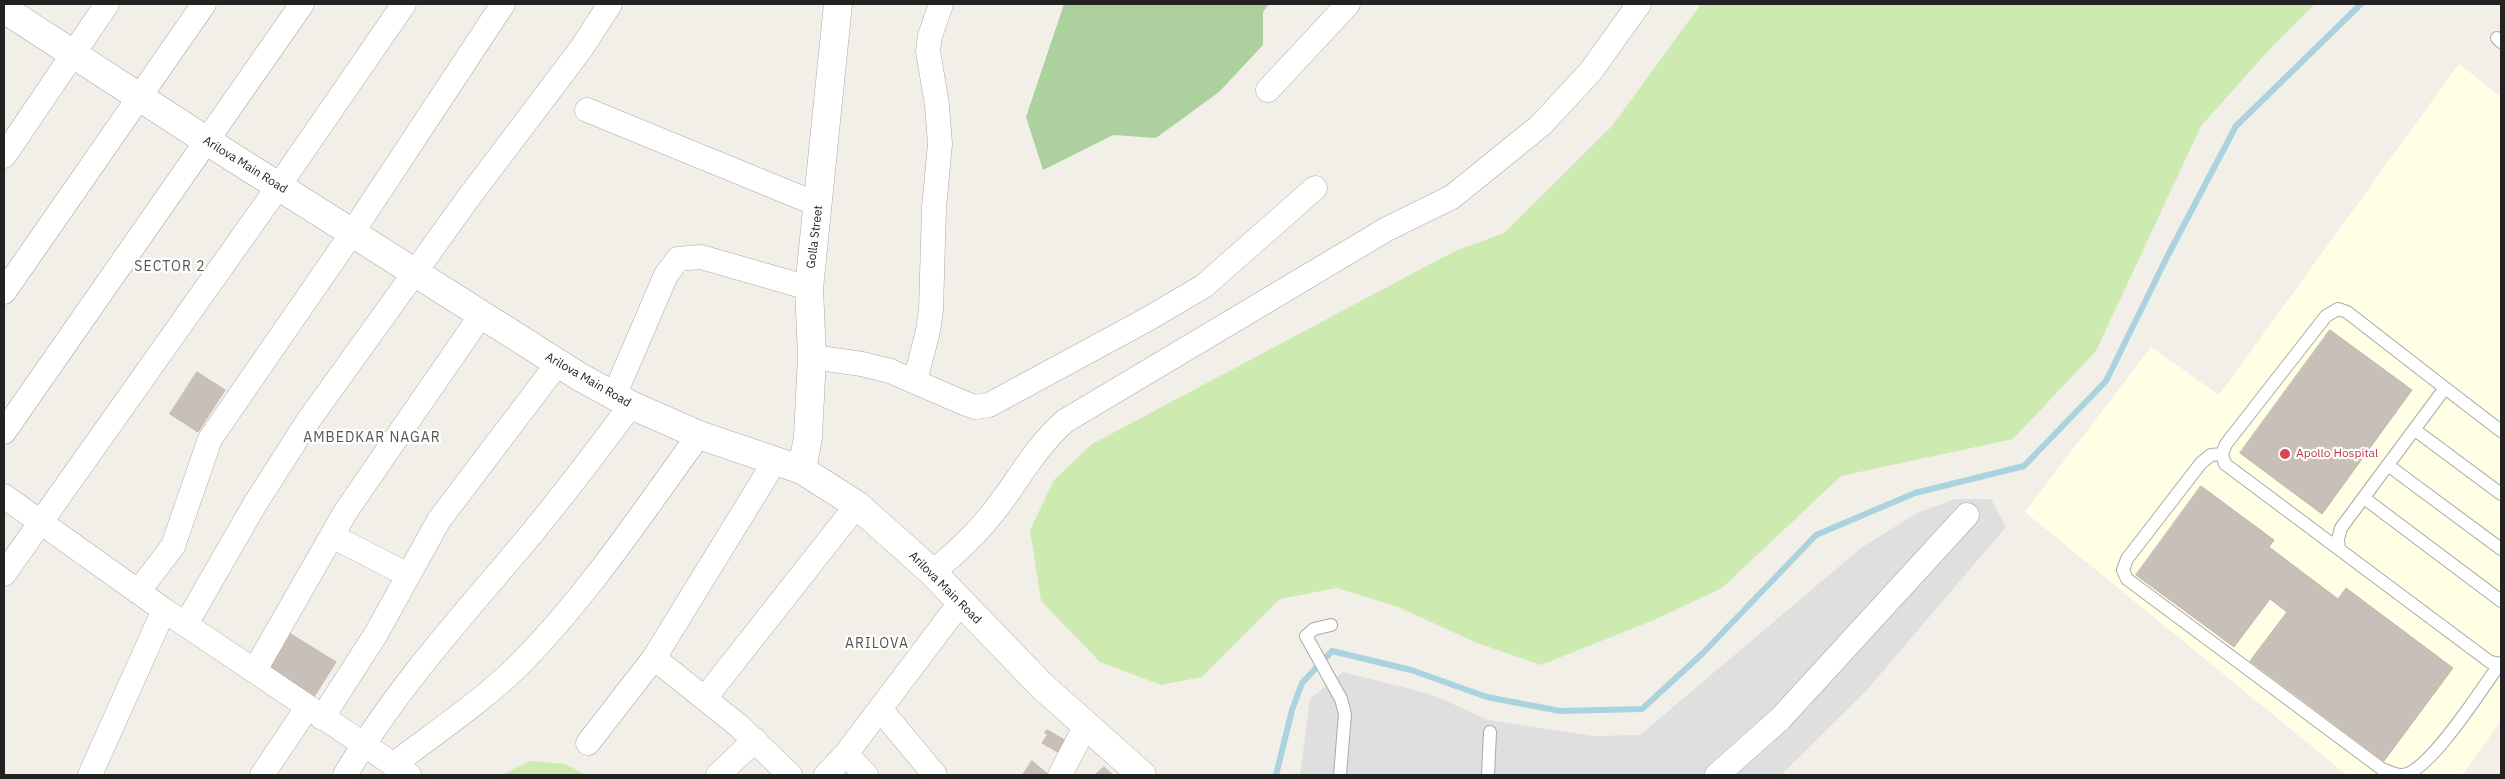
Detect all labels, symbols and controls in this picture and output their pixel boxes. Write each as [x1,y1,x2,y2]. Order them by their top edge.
street label: Arilova Main Road [200,133,290,197]
street label: Golla Street [804,205,826,269]
district label: SECTOR 2 [133,259,207,275]
street label: Arilova Main Road [543,350,633,410]
district label: AMBEDKAR NAGAR [302,430,442,446]
marker: Apollo Hospital [2278,447,2292,461]
place label: Apollo Hospital [2296,447,2378,461]
street label: Arilova Main Road [906,549,984,627]
district label: ARILOVA [844,636,910,652]

